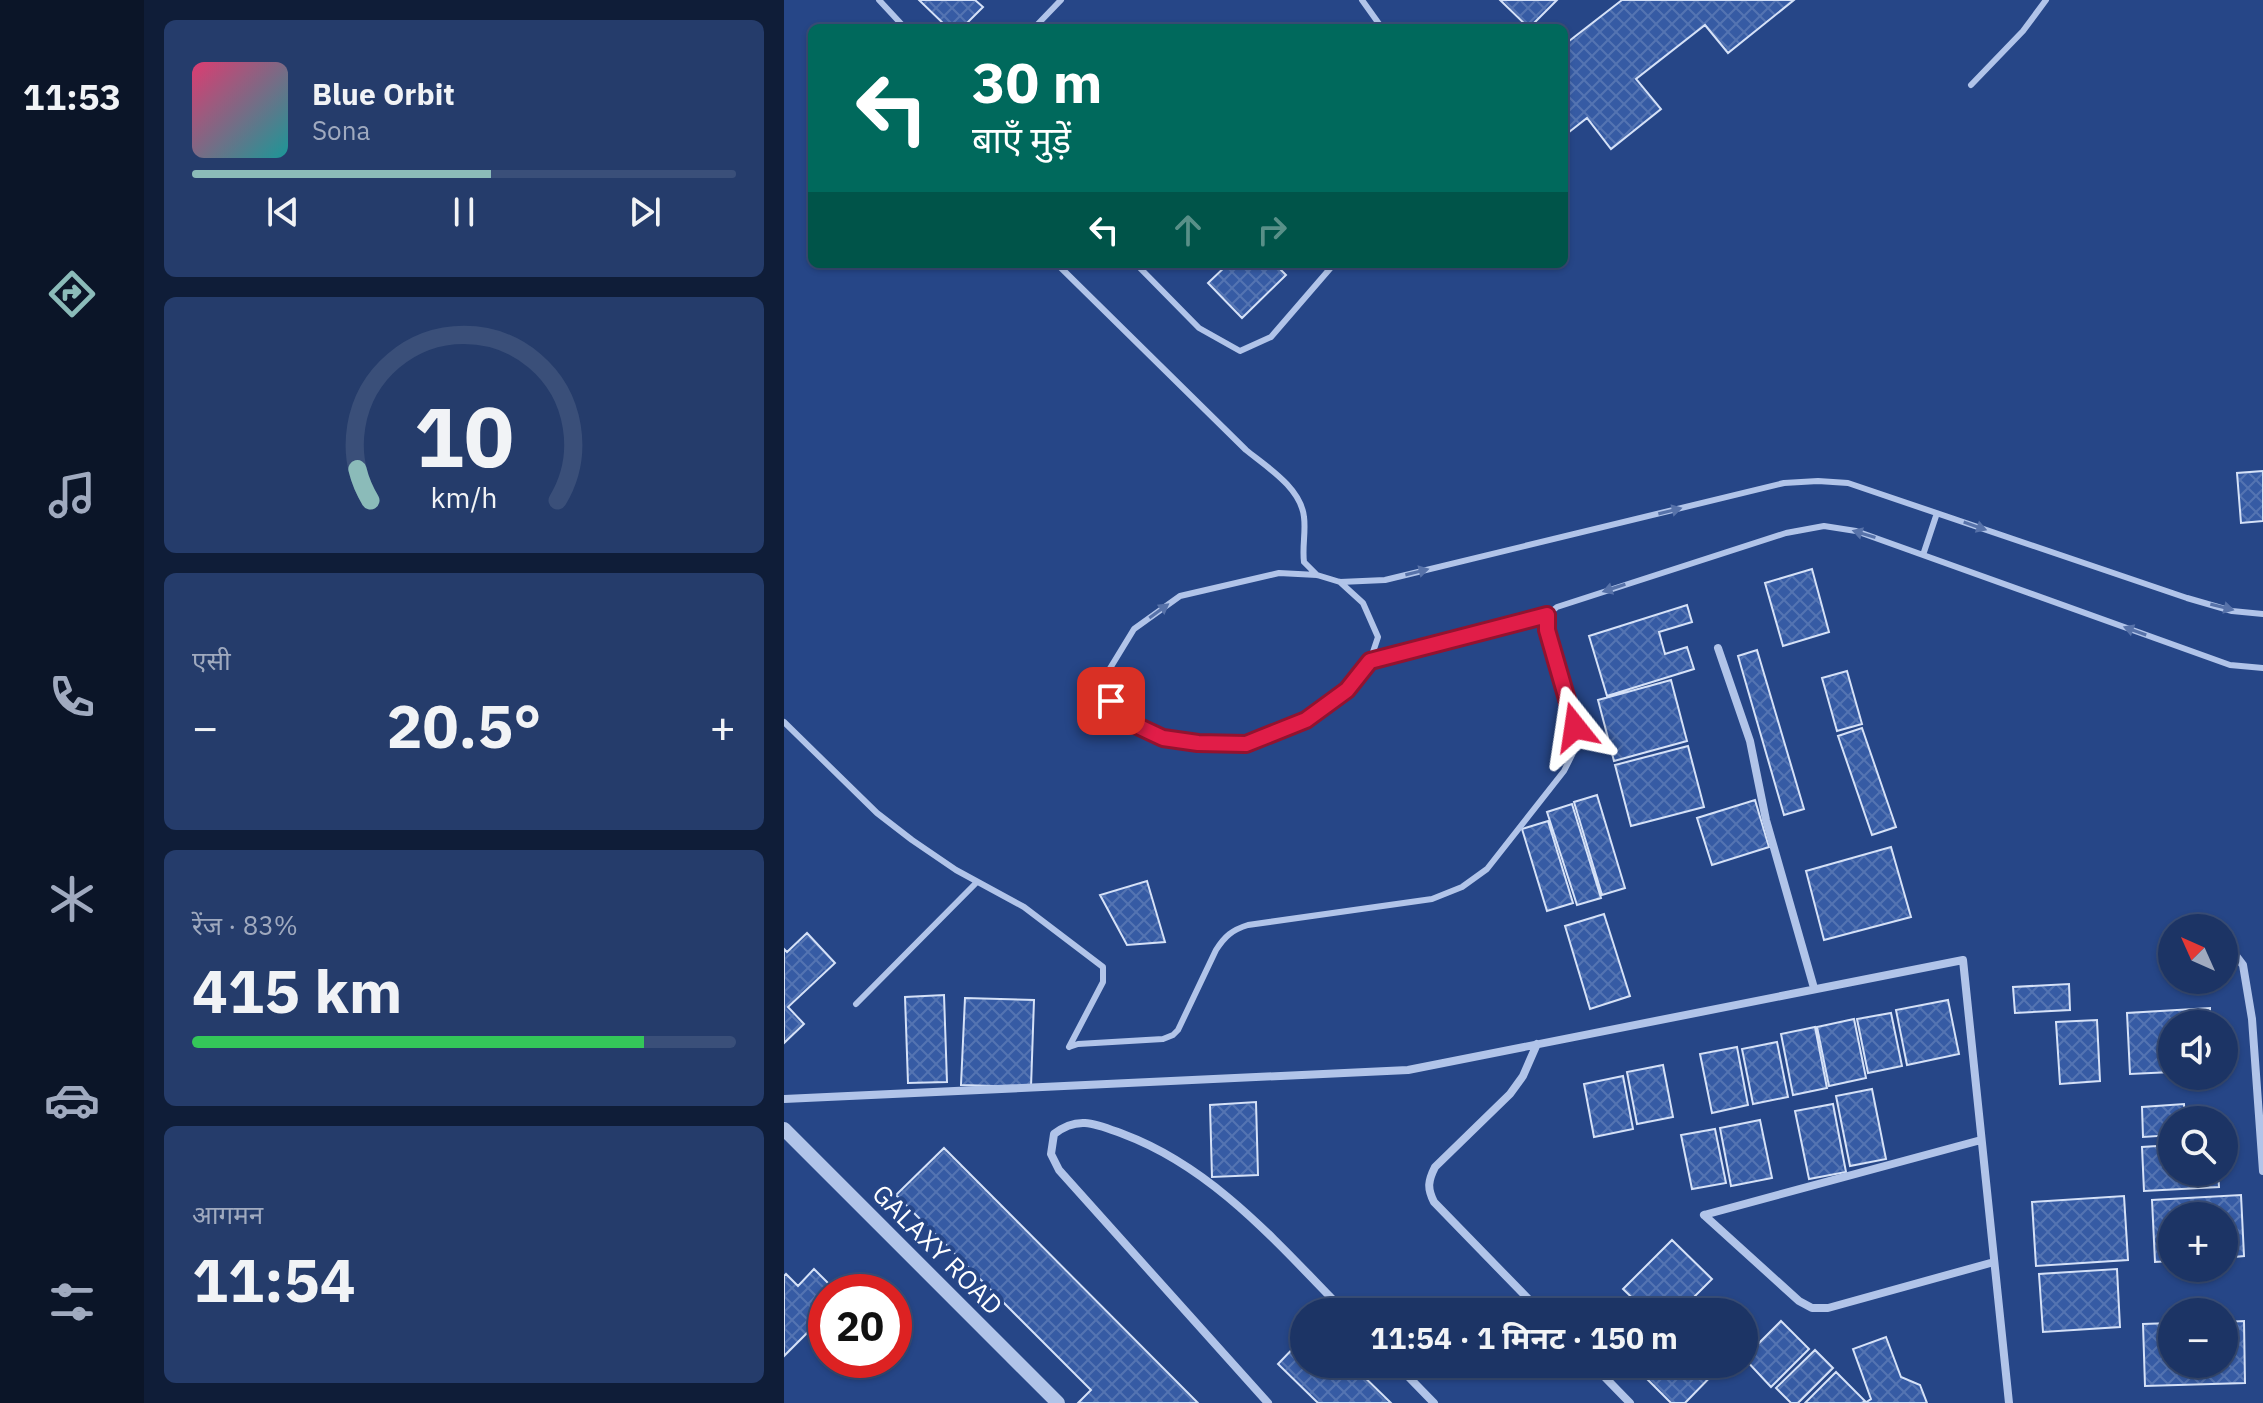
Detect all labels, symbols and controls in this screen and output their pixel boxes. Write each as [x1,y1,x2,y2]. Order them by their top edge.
text: 30 m [972,46,1102,118]
icon: left [840,56,944,160]
text: 11:53 [23,73,121,120]
text: Blue Orbit [312,74,455,113]
text: Sona [312,113,370,147]
text: बाएँ मुड़ें [972,116,1071,163]
icon: previous [261,190,305,234]
icon: pause [442,190,486,234]
icon: next [623,190,667,234]
icon: left [1082,208,1126,252]
icon: ahead [1166,208,1210,252]
icon: right [1250,208,1294,252]
icon: directions [44,266,100,322]
text: 10 [414,381,514,489]
icon: music [44,467,100,523]
text: km/h [430,479,498,516]
one-way arrow [1657,504,1682,517]
one-way arrow [1963,520,1987,532]
one-way arrow [1852,528,1876,540]
one-way arrow [1405,565,1430,578]
one-way arrow [1602,583,1626,595]
one-way arrow [2209,602,2234,614]
one-way arrow [1148,604,1169,620]
one-way arrow [2123,624,2147,637]
text: एसी [192,643,231,677]
pin [1077,667,1145,735]
icon: phone [44,669,100,725]
icon: arrive [1089,679,1133,723]
position arrow [1533,685,1617,769]
text: 20.5° [387,686,541,765]
text: − [192,698,218,755]
text: + [710,698,736,755]
icon: climate [44,871,100,927]
text: रेंज · 83% [192,908,298,942]
north arrow [2158,914,2238,994]
map controls [2158,914,2238,1378]
text: 415 km [192,951,402,1030]
button: sound [2158,1010,2238,1090]
icon: car [44,1072,100,1128]
button: search [2158,1106,2238,1186]
street label: GALAXY ROAD [865,1176,1011,1322]
text: आगमन [192,1197,263,1231]
button: + [2158,1202,2238,1282]
text: 11:54 [192,1240,356,1319]
icon: filters [44,1274,100,1330]
speed limit sign: 20 [808,1274,912,1378]
button: − [2158,1298,2238,1378]
text: 11:54 · 1 मिनट · 150 m [1370,1318,1678,1357]

